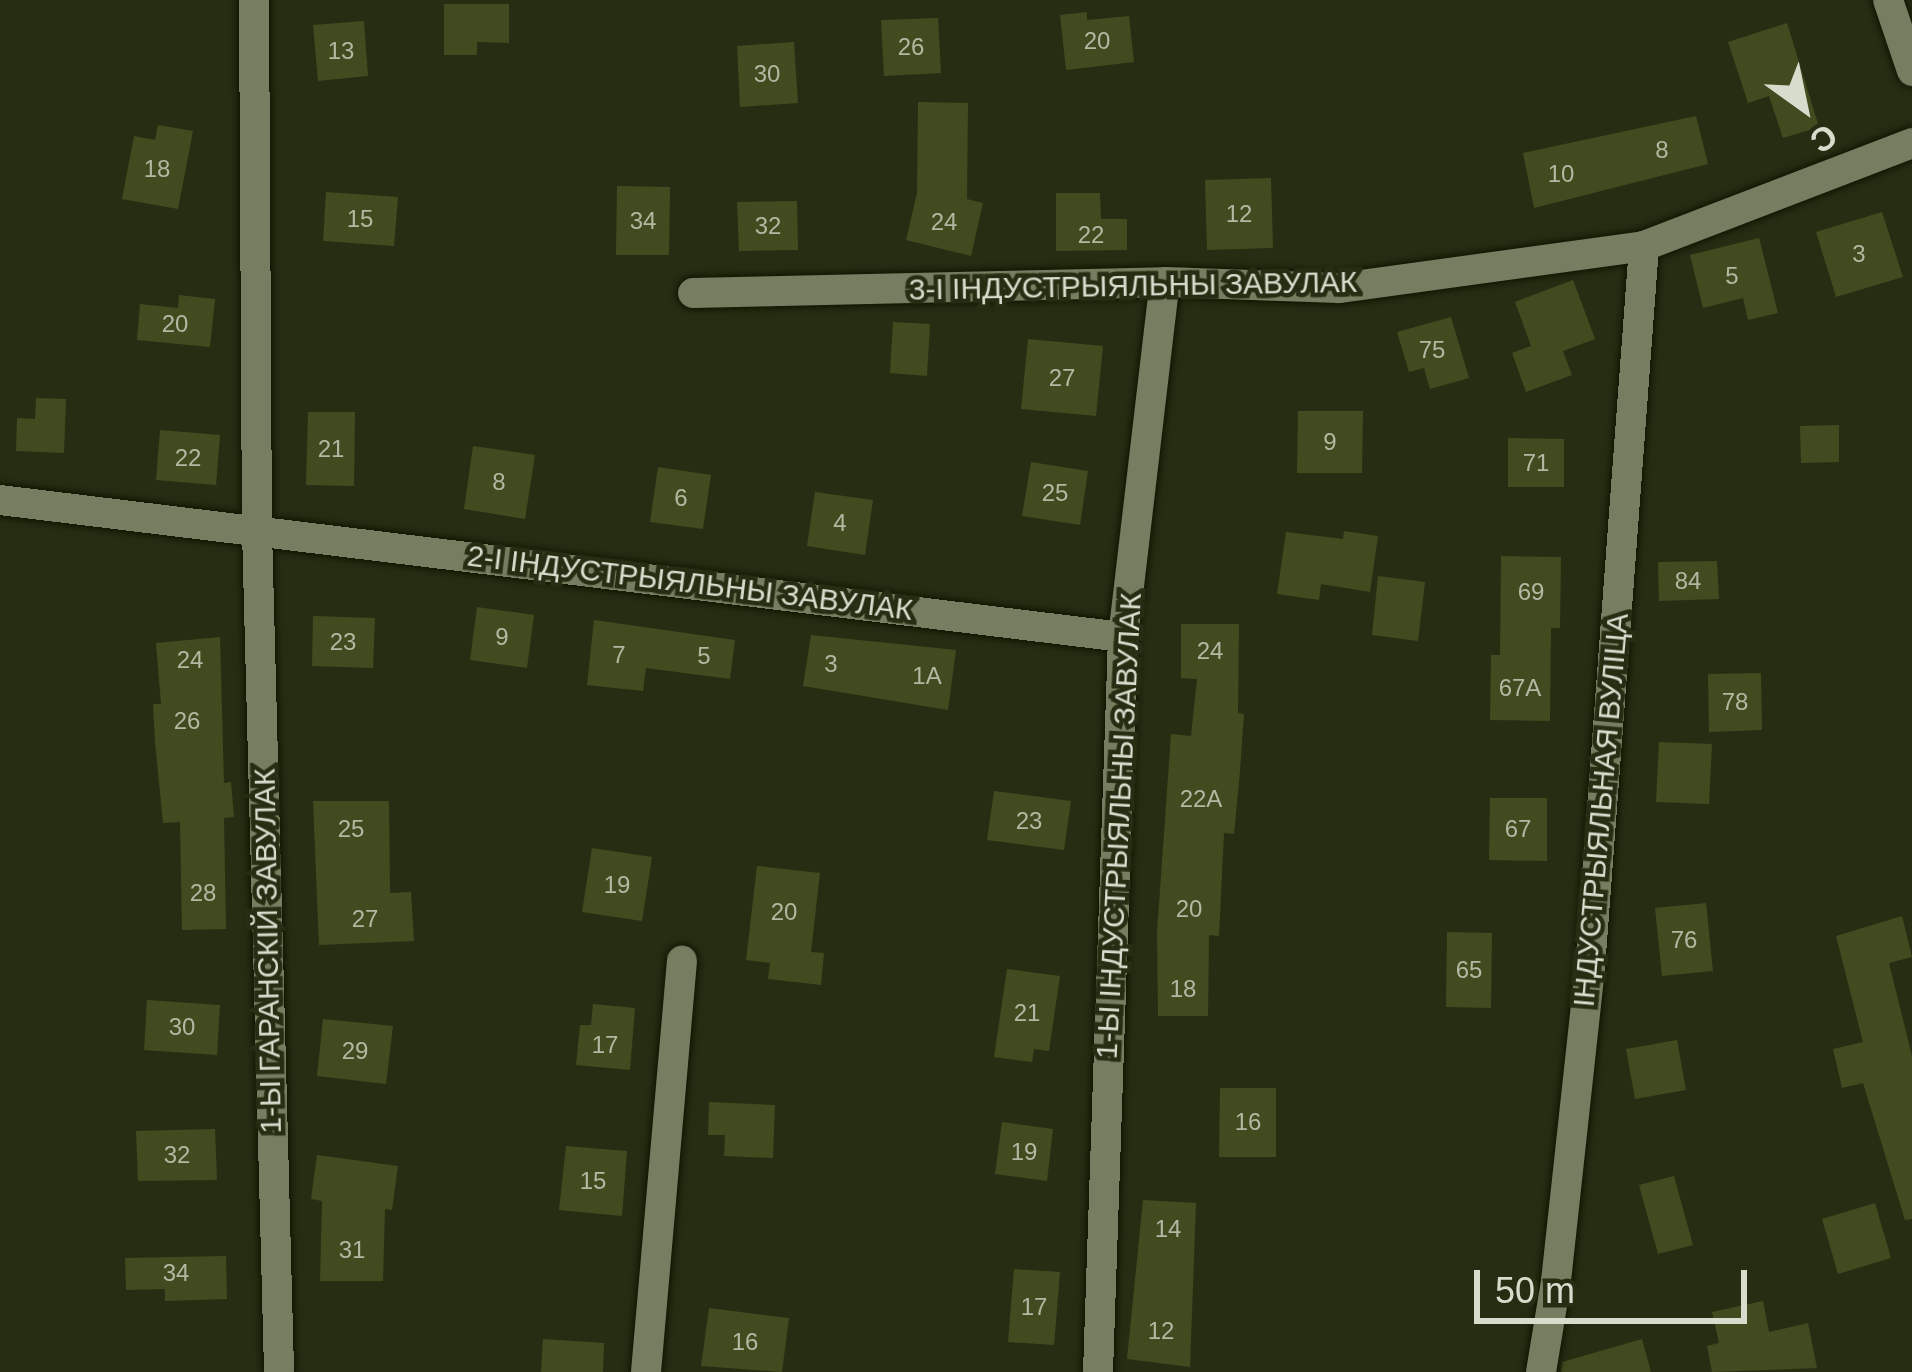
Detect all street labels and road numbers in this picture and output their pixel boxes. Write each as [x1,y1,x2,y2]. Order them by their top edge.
street label: 3-І ІНДУСТРЫЯЛЬНЫ ЗАВУЛАК [908,264,1358,308]
street label: 2-І ІНДУСТРЫЯЛЬНЫ ЗАВУЛАК [465,538,915,628]
street label: 1-Ы ІНДУСТРЫЯЛЬНЫ ЗАВУЛАК [1089,592,1149,1060]
street label: ІНДУСТРЫЯЛЬНАЯ ВУЛІЦА [1566,612,1636,1008]
street label: 1-Ы ГАРАНСКІЙ ЗАВУЛАК [247,768,289,1134]

